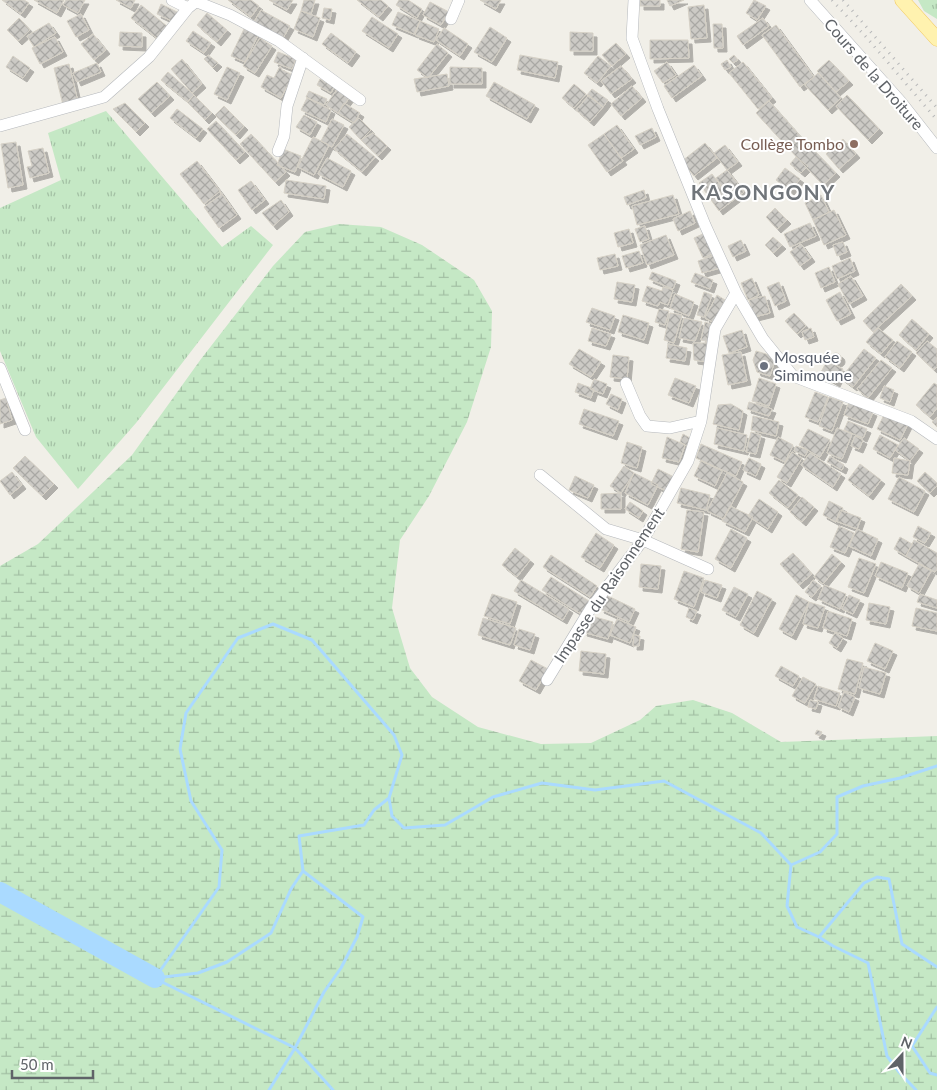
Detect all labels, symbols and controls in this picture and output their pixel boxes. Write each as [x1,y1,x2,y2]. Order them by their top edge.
street label: Cours de la Droiture [821,14,928,133]
place label: Collège Tombo [740,134,844,153]
marker: Collège Tombo [848,138,860,150]
district label: KASONGONY [691,179,835,204]
place label: Mosquée Simimoune [774,347,852,384]
marker: Mosquée Simimoune [758,360,770,372]
street label: Impasse du Raisonnement [550,503,668,666]
north arrow [877,1030,927,1080]
text: N [899,1033,915,1052]
scale bar [12,1048,94,1080]
text: 50 m [20,1055,54,1073]

